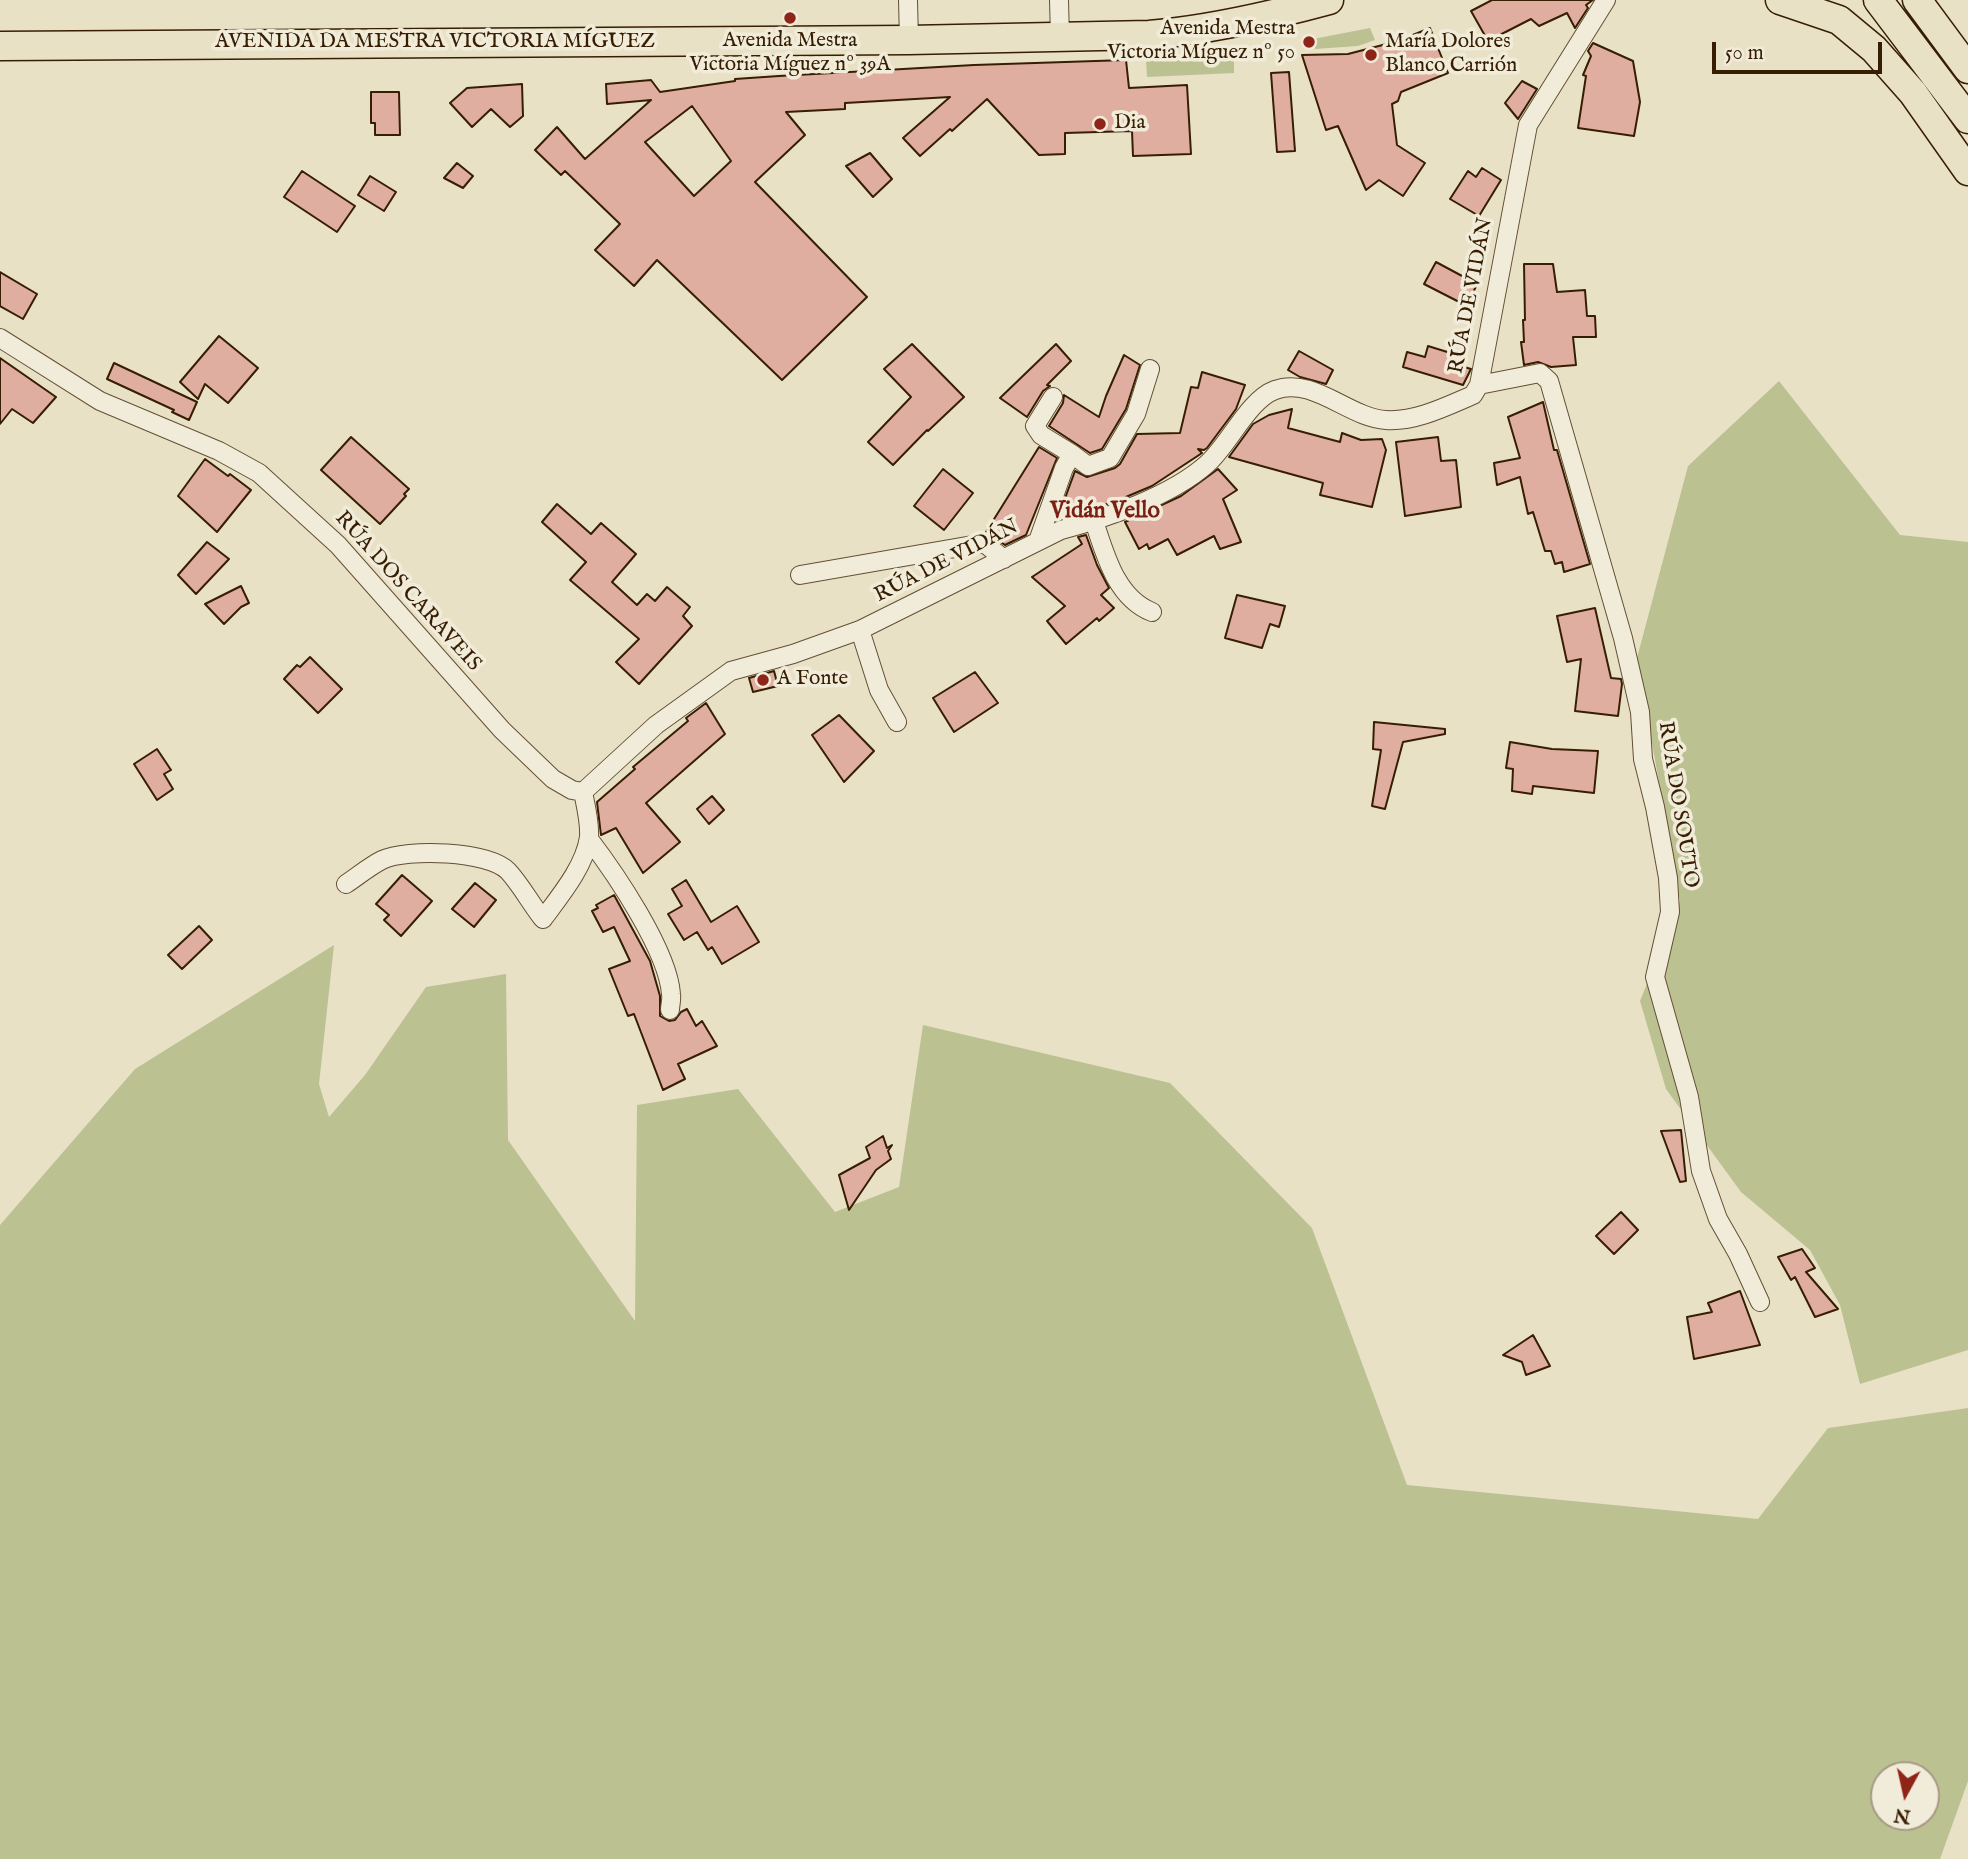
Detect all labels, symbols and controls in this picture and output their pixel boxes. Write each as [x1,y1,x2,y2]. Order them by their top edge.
marker: Avenida Mestra Victoria Míguez nº 39A [782,10,798,26]
place label: Avenida Mestra Victoria Míguez nº 50 [1107,17,1295,67]
scale bar [1716,28,1886,72]
place label: Avenida Mestra Victoria Míguez nº 39A [689,29,891,79]
street label: AVENIDA DA MESTRA VICTORIA MÍGUEZ [215,30,655,56]
place label: María Dolores Blanco Carrión [1385,30,1517,80]
marker: Avenida Mestra Victoria Míguez nº 50 [1301,34,1317,50]
text: 50 m [1725,40,1764,67]
marker: María Dolores Blanco Carrión [1363,47,1379,63]
place label: Dia [1114,111,1146,137]
marker: Dia [1092,116,1108,132]
street label: RÚA DE VIDÁN [1445,216,1499,376]
district label: Vidán Vello [1050,498,1160,526]
street label: RÚA DOS CARAVEIS [328,507,486,677]
street label: RÚA DE VIDÁN [871,515,1023,609]
place label: A Fonte [777,667,848,693]
marker: A Fonte [755,672,771,688]
street label: RÚA DO SOUTO [1651,720,1703,890]
north arrow [1870,1761,1940,1831]
text: N [1893,1802,1912,1828]

